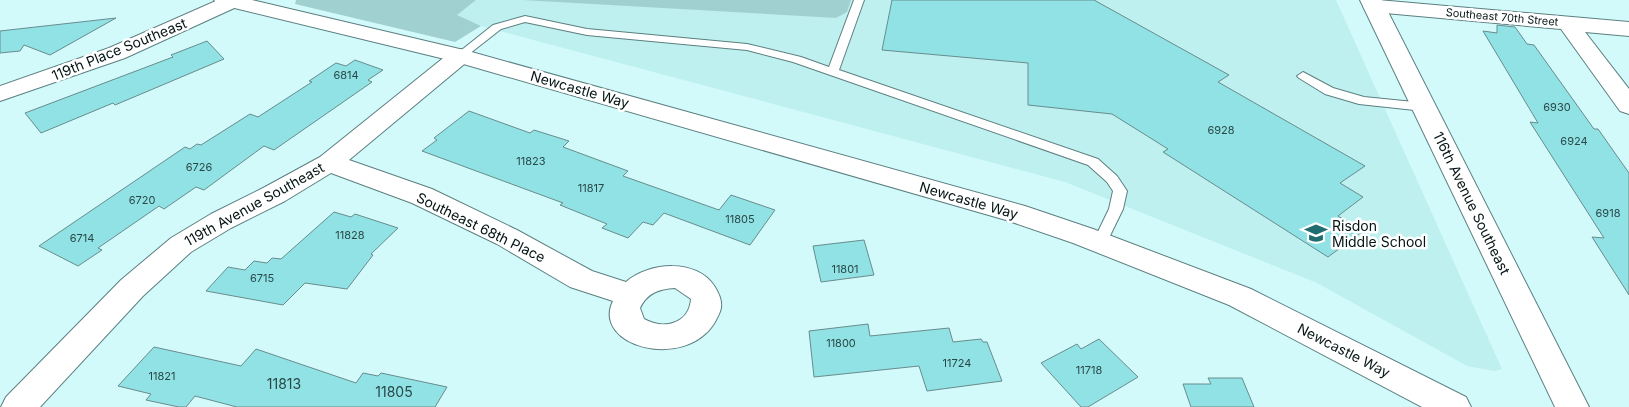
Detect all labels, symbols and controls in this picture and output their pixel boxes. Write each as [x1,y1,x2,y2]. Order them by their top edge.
street label: Southeast 70th Street [1445,5,1559,29]
street label: 119th Place Southeast [49,14,189,84]
street label: Newcastle Way [529,67,631,111]
house number: 6814 [333,68,359,82]
house number: 6930 [1543,100,1571,114]
house number: 6928 [1207,123,1235,137]
street label: 116th Avenue Southeast [1430,129,1514,277]
house number: 6924 [1560,134,1588,148]
house number: 11823 [516,154,546,168]
street label: 119th Avenue Southeast [181,158,327,249]
house number: 6726 [186,160,212,174]
street label: Newcastle Way [918,178,1020,222]
house number: 11817 [578,181,604,195]
street label: Southeast 68th Place [414,188,548,266]
house number: 6720 [129,193,155,207]
house number: 6918 [1596,206,1621,220]
house number: 11805 [725,212,755,226]
place label: Risdon Middle School [1332,217,1426,250]
school or university icon: Risdon Middle School [1303,220,1329,246]
house number: 11828 [335,228,365,242]
house number: 6714 [70,231,94,245]
house number: 11801 [831,262,859,276]
house number: 6715 [250,271,274,285]
street label: Newcastle Way [1295,319,1393,381]
house number: 11800 [826,336,856,350]
house number: 11724 [943,356,971,370]
house number: 11718 [1076,363,1102,377]
house number: 11821 [149,369,175,383]
house number: 11813 [267,375,301,392]
house number: 11805 [375,383,413,400]

